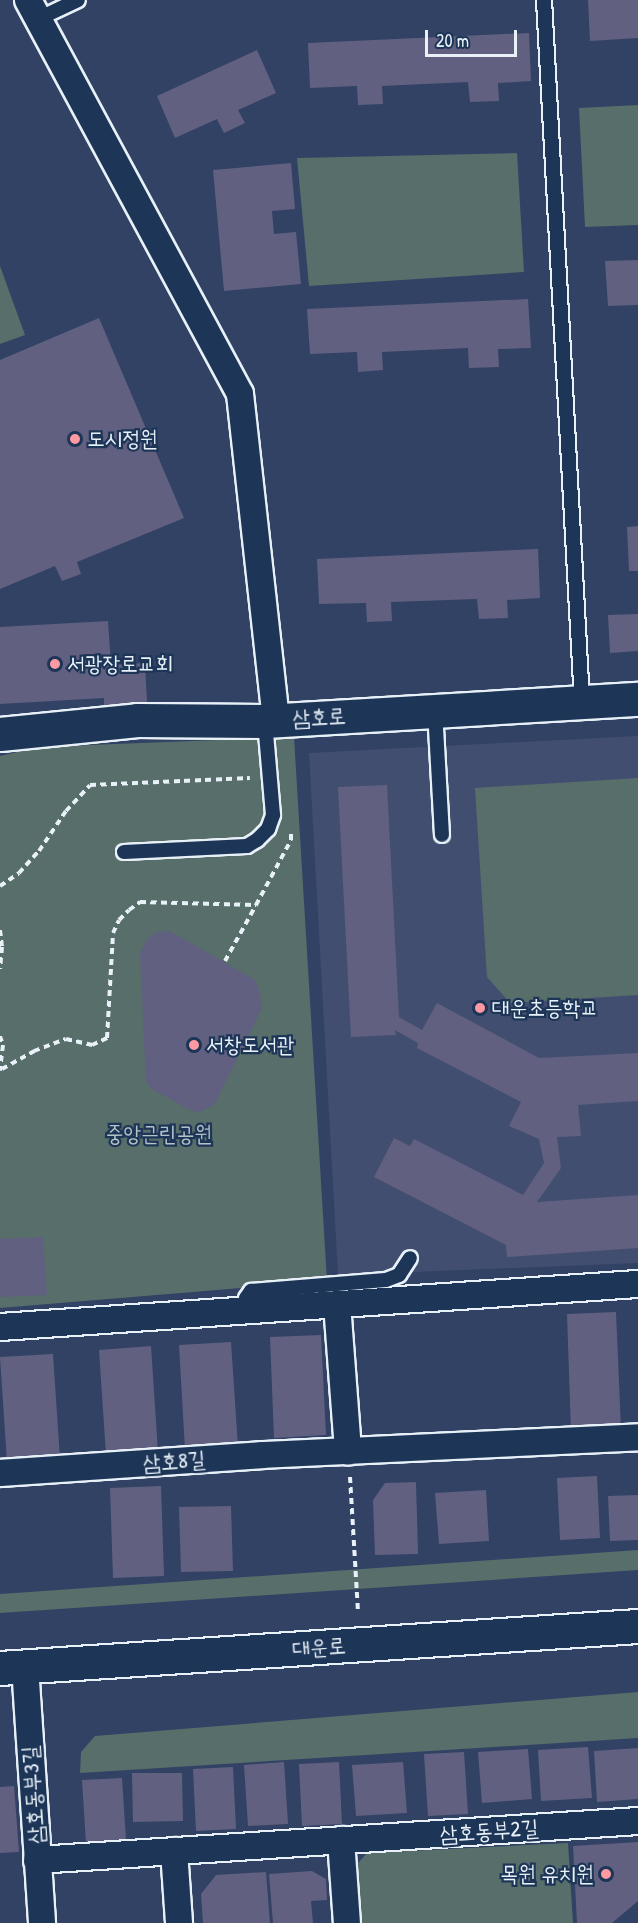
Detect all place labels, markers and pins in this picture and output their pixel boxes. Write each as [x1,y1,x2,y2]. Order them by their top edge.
place label: 도시정원 [87,426,158,452]
marker: 도시정원 [68,432,82,446]
place label: 서광장로교회 [67,651,173,677]
marker: 서광장로교회 [48,657,62,671]
place label: 대운초등학교 [492,995,598,1021]
marker: 대운초등학교 [473,1001,487,1015]
place label: 서창도서관 [206,1032,295,1058]
marker: 서창도서관 [187,1038,201,1052]
place label: 목원 유치원 [500,1861,594,1887]
marker: 목원 유치원 [599,1867,613,1881]

